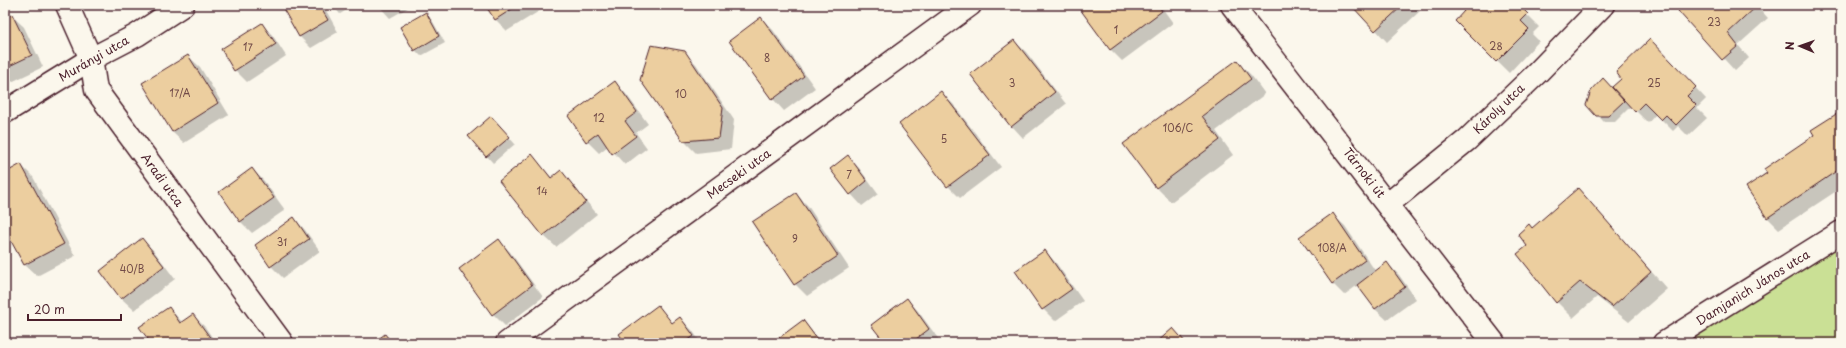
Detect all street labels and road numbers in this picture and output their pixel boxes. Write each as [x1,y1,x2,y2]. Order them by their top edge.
street label: Murányi utca [55,30,132,86]
street label: Károly utca [1468,79,1529,138]
street label: Mecseki utca [703,143,775,203]
street label: Tárnoki út [1339,143,1390,201]
street label: Aradi utca [137,149,189,210]
street label: Damjanich János utca [1692,244,1813,329]

